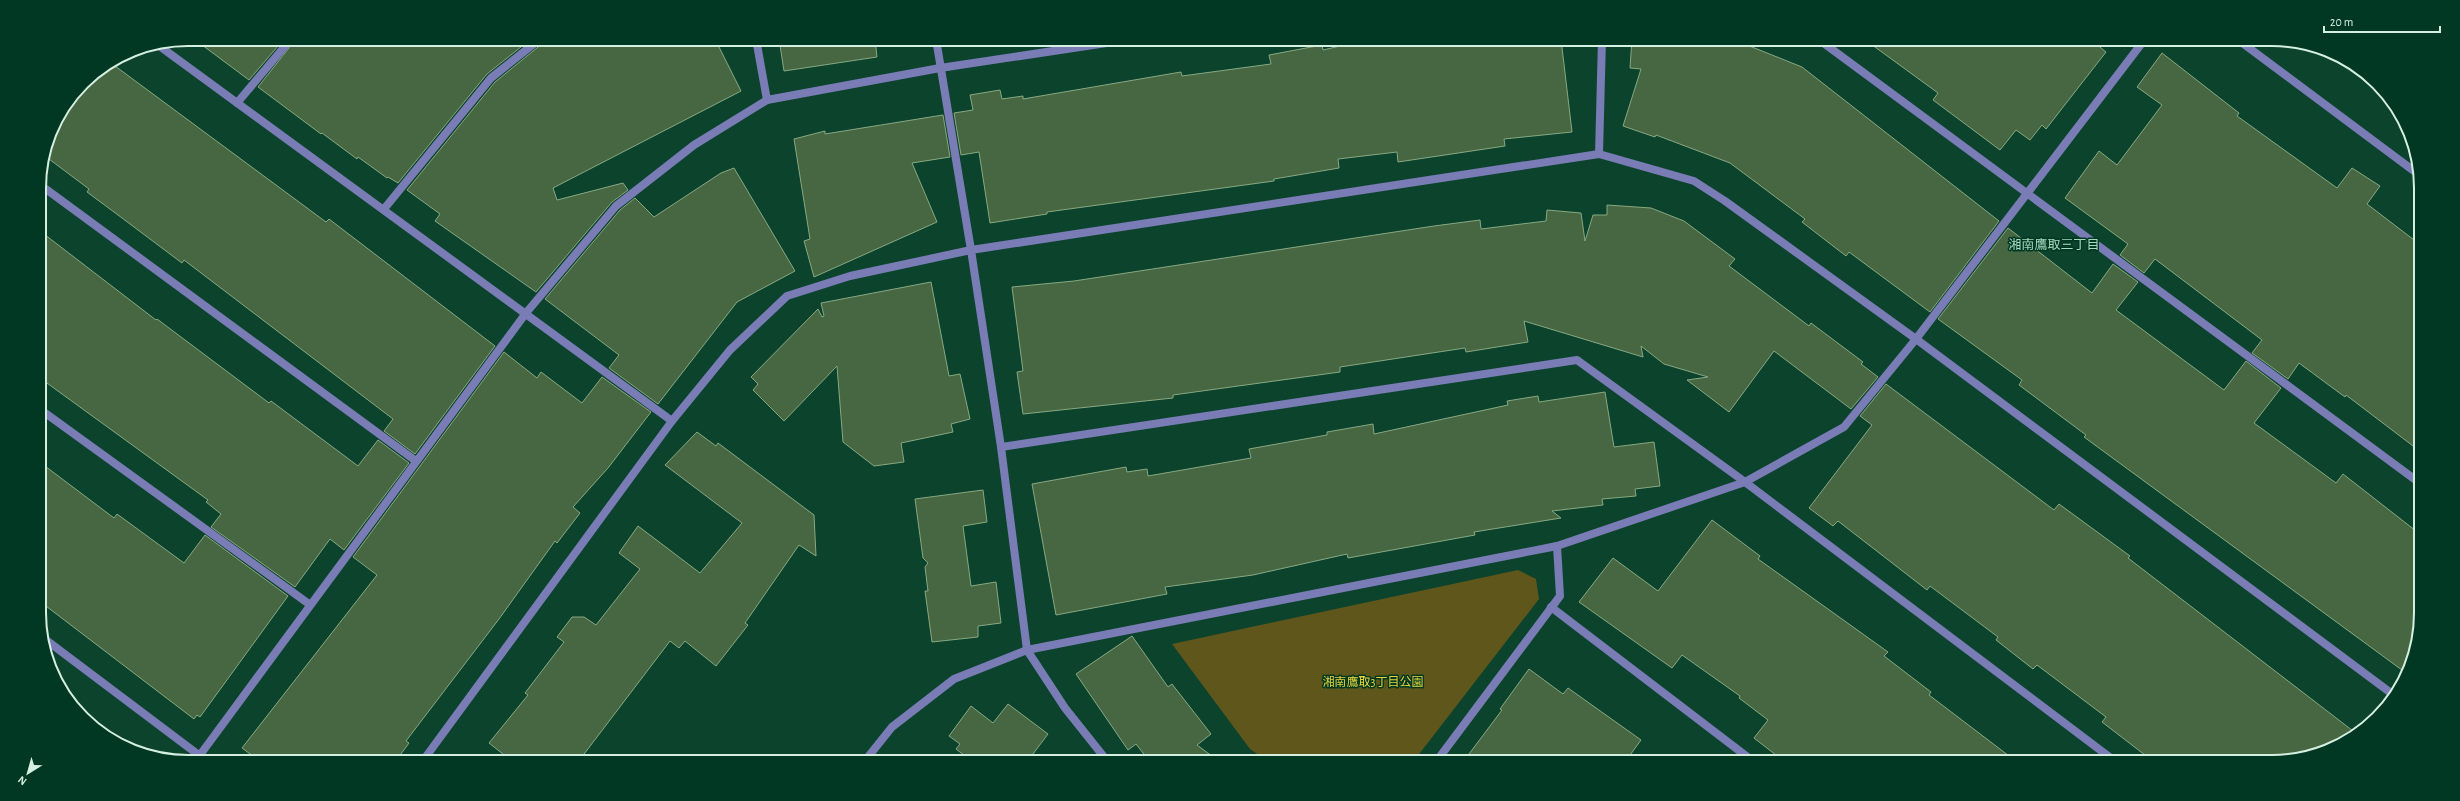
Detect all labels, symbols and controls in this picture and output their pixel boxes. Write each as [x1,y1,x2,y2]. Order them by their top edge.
scale bar [2324,8,2440,34]
text: 20 m [2330,16,2353,28]
district label: 湘南鷹取三丁目 [2008,238,2100,252]
park label: 湘南鷹取3丁目公園 [1323,676,1423,688]
north arrow [8,753,48,793]
text: N [16,774,29,787]

